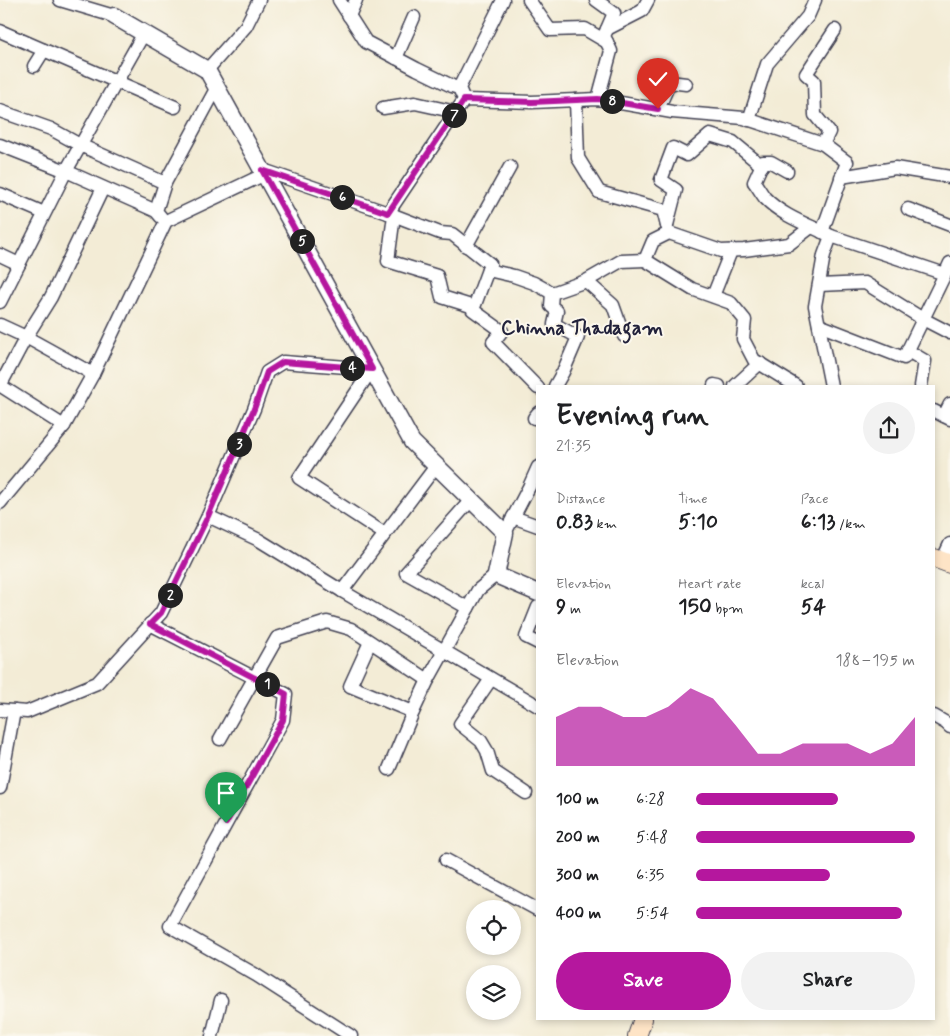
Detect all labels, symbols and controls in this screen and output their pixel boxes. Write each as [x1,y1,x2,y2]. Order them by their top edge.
pin [637,58,679,109]
icon: check [644,65,672,93]
pin: 8 [600,88,624,114]
text: 8 [609,92,616,110]
pin: 7 [442,102,466,128]
text: 7 [450,106,459,124]
pin: 6 [330,184,354,210]
text: 6 [339,188,346,206]
pin: 5 [290,228,314,254]
text: 5 [298,232,307,250]
district label: Chinna Thadagam [501,315,663,344]
pin: 4 [340,356,364,380]
text: 4 [348,359,357,377]
text: Evening run [556,398,709,435]
button: share [863,402,915,454]
pin: 3 [226,432,252,456]
text: 3 [236,435,243,453]
text: 21:35 [556,436,591,457]
text: Distance [556,490,605,508]
text: Time [678,490,708,508]
text: Pace [801,490,829,508]
text: 0.83 [556,508,593,536]
text: 5:10 [678,508,718,536]
text: 6:13 [801,508,835,536]
text: km [593,515,617,533]
text: /km [835,515,866,533]
text: Elevation [556,575,611,593]
text: Heart rate [678,575,741,593]
text: kcal [801,575,824,593]
pin: 2 [158,582,182,608]
text: 2 [167,586,174,604]
text: 9 [556,593,566,621]
text: 150 [678,593,712,621]
text: 54 [801,593,826,621]
text: m [566,600,581,618]
text: bpm [712,600,744,618]
text: Elevation [556,650,619,671]
text: 188–195 m [835,650,915,671]
pin: 1 [254,672,280,696]
text: 1 [264,675,271,693]
pin [205,772,247,823]
icon: arrive [212,779,240,807]
text: 100 m [556,789,599,810]
text: 6:28 [636,789,665,810]
text: 200 m [556,827,600,848]
text: 5:48 [636,827,668,848]
text: 300 m [556,865,599,886]
text: 6:35 [636,865,664,886]
map controls [466,900,521,1020]
button: locate [466,900,521,955]
text: 400 m [556,903,601,924]
text: 5:54 [636,903,669,924]
button: Save [556,952,731,1010]
button: Share [741,952,915,1010]
button: layers [466,965,521,1020]

